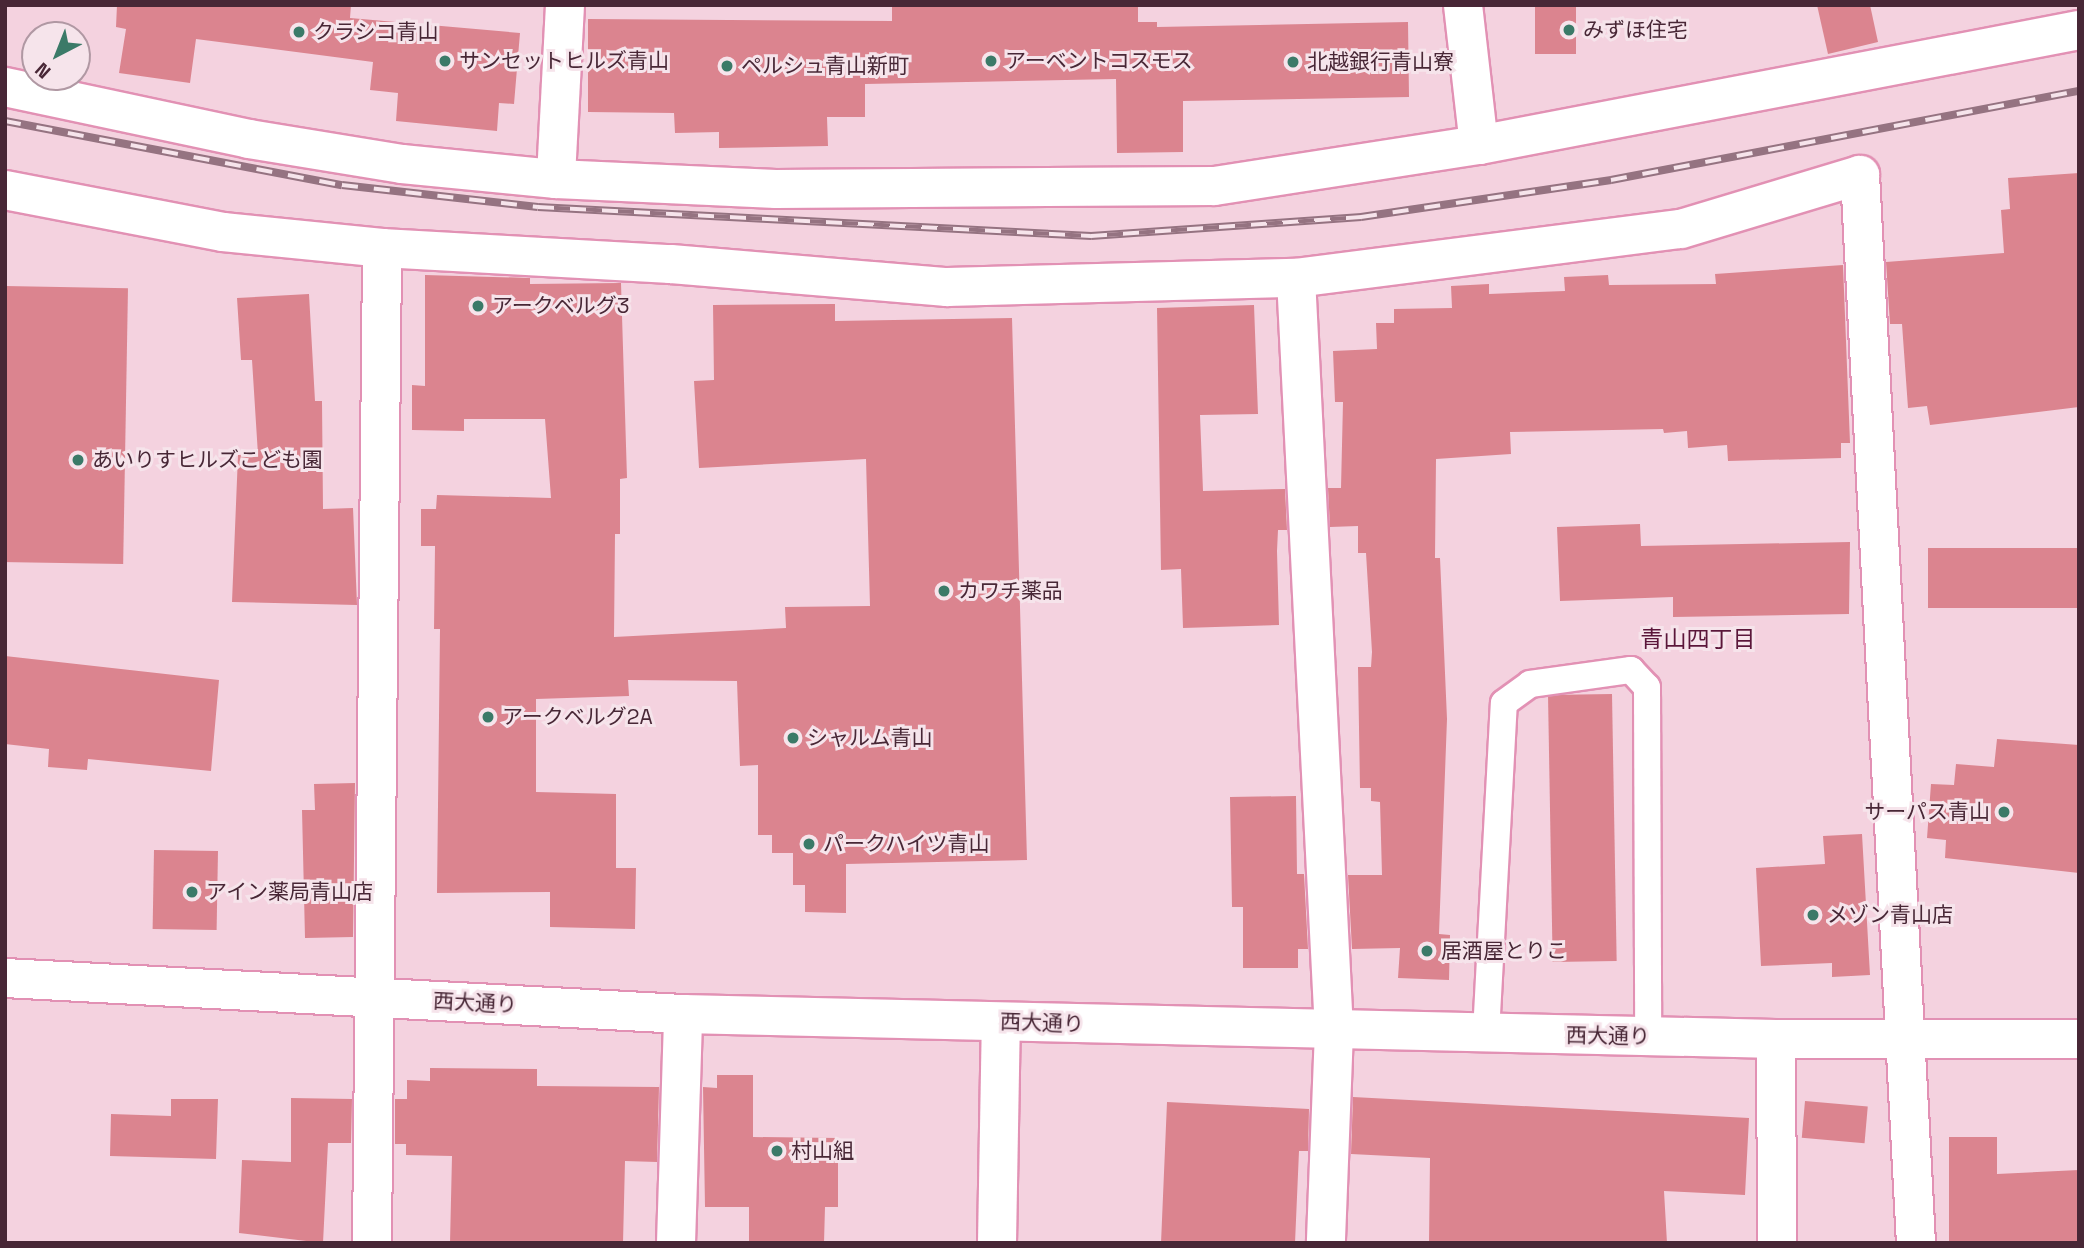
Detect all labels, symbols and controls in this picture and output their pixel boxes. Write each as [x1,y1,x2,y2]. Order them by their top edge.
place label: みずほ住宅 [1583,17,1688,43]
place label: クラシコ青山 [313,19,439,45]
north arrow [21,21,91,91]
marker: みずほ住宅 [1561,22,1577,38]
marker: クラシコ青山 [291,24,307,40]
place label: サンセットヒルズ青山 [459,48,669,74]
place label: アーベントコスモス [1005,48,1193,74]
place label: 北越銀行青山寮 [1307,49,1454,75]
marker: サンセットヒルズ青山 [437,53,453,69]
place label: ペルシュ青山新町 [741,53,909,79]
marker: アーベントコスモス [983,53,999,69]
marker: 北越銀行青山寮 [1285,54,1301,70]
text: N [30,57,56,84]
marker: ペルシュ青山新町 [719,58,735,74]
place label: アークベルグ3 [492,293,629,319]
marker: アークベルグ3 [470,298,486,314]
place label: あいりすヒルズこども園 [92,447,323,473]
marker: あいりすヒルズこども園 [70,452,86,468]
place label: カワチ薬品 [958,578,1063,604]
marker: カワチ薬品 [936,583,952,599]
district label: 青山四丁目 [1641,625,1755,653]
place label: アークベルグ2A [502,704,653,730]
marker: アークベルグ2A [480,709,496,725]
place label: シャルム青山 [807,725,933,751]
marker: シャルム青山 [785,730,801,746]
place label: サーパス青山 [1864,799,1990,825]
marker: サーパス青山 [1996,804,2012,820]
place label: パークハイツ青山 [823,831,991,857]
marker: パークハイツ青山 [801,836,817,852]
place label: アイン薬局青山店 [206,879,374,905]
marker: アイン薬局青山店 [184,884,200,900]
place label: メゾン青山店 [1827,902,1953,928]
marker: メゾン青山店 [1805,907,1821,923]
place label: 居酒屋とりこ [1441,938,1567,964]
marker: 居酒屋とりこ [1419,943,1435,959]
street label: 西大通り [432,988,518,1018]
street label: 西大通り [1000,1009,1084,1037]
street label: 西大通り [1566,1023,1650,1049]
place label: 村山組 [791,1138,854,1164]
marker: 村山組 [769,1143,785,1159]

